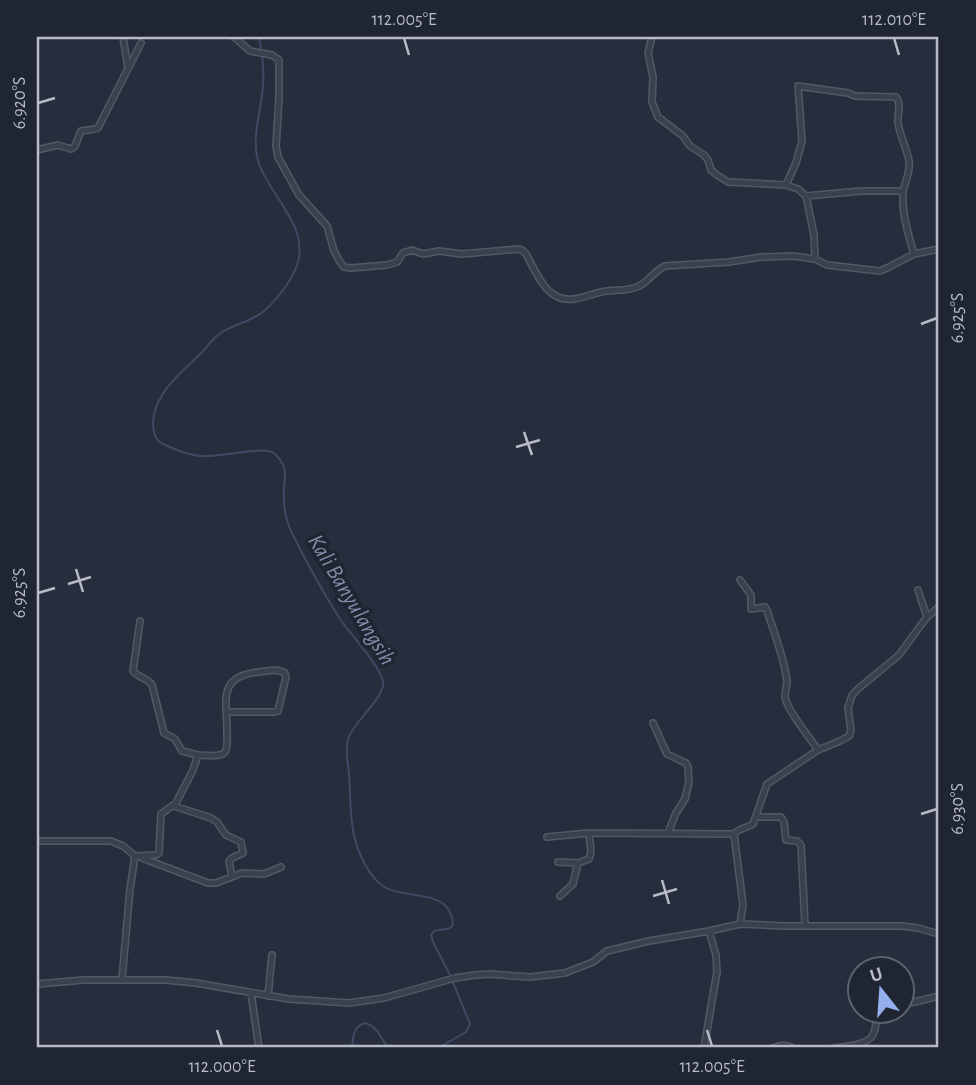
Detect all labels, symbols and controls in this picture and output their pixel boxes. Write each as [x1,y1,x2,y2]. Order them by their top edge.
text: 112.005°E [371,11,437,29]
text: 112.010°E [862,11,926,29]
text: 6.920°S [11,77,29,129]
text: 6.925°S [949,293,967,343]
water label: Kali Banyulangsih [303,531,399,669]
text: 6.925°S [11,568,29,618]
text: 6.930°S [949,783,967,835]
north arrow [846,956,916,1026]
text: U [868,964,885,986]
text: 112.000°E [188,1058,256,1076]
text: 112.005°E [679,1058,745,1076]

